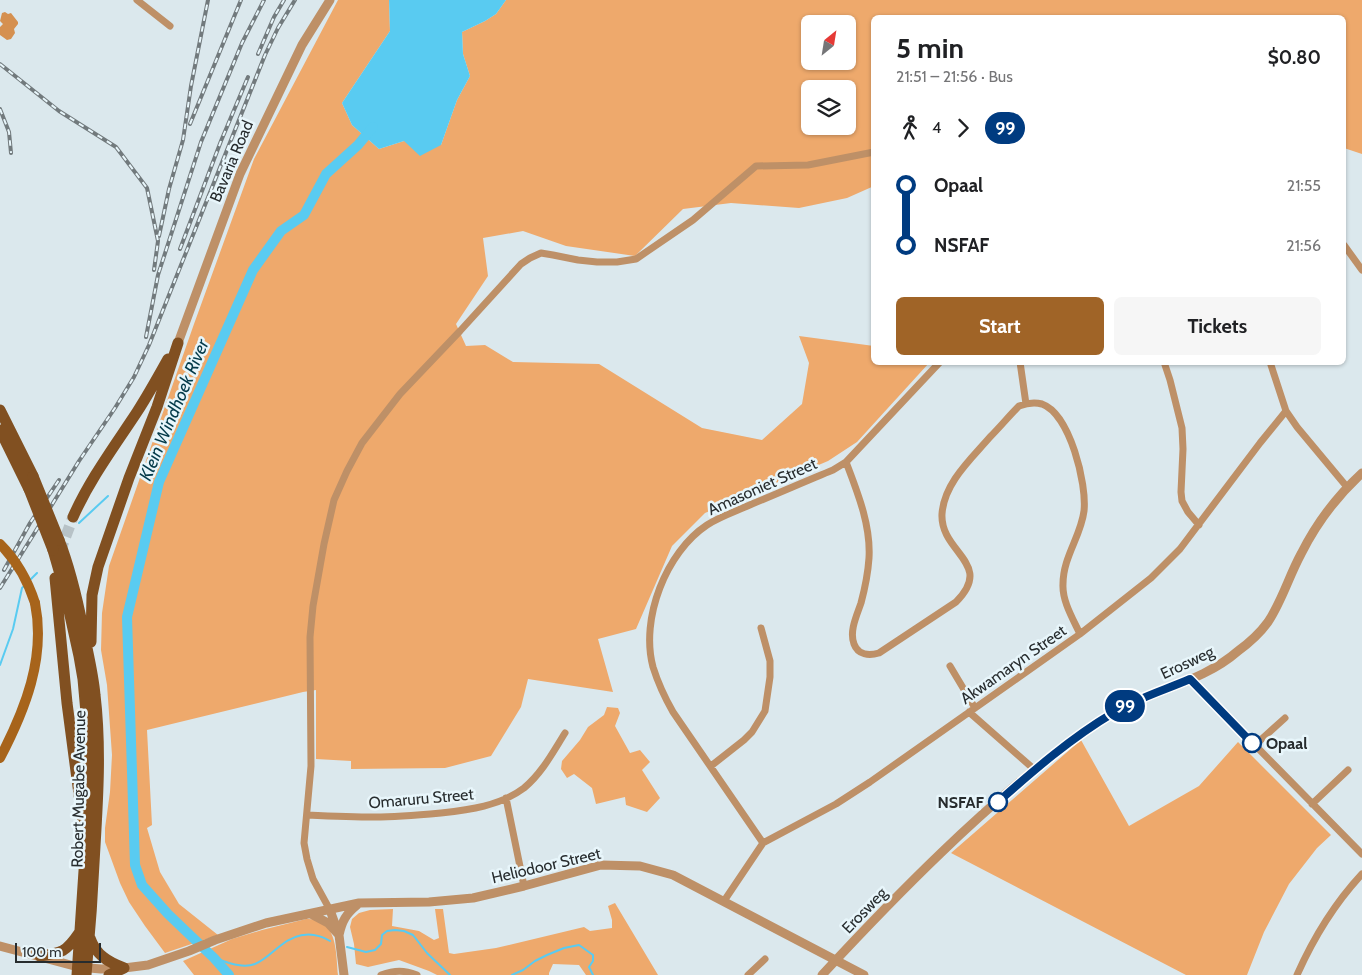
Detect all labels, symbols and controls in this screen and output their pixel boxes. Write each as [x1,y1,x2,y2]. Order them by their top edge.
north arrow [801,15,856,70]
map controls [801,15,856,135]
text: 5 min [896,31,964,65]
text: $0.80 [1268,46,1321,69]
text: 21:51 – 21:56 · Bus [896,67,1013,86]
button: layers [801,80,856,135]
icon: walk [896,114,924,142]
icon: forward [949,114,977,142]
text: 99 [995,117,1015,139]
street label: Bavaria Road [206,118,257,205]
text: 4 [932,118,941,137]
text: Opaal [934,174,983,197]
text: 21:55 [1287,176,1321,195]
text: NSFAF [934,234,989,257]
text: 21:56 [1286,236,1321,255]
button: Start [896,297,1104,355]
button: Tickets [1114,297,1321,355]
water label: Klein Windhoek River [134,335,214,484]
street label: Amasoniet Street [705,454,820,519]
street label: Akwamaryn Street [957,621,1070,708]
street label: Erosweg [1158,641,1218,683]
line badge: 99 [1102,690,1148,722]
text: 99 [1115,695,1135,717]
street label: Robert Mugabe Avenue [68,710,89,868]
marker: Opaal [1242,733,1262,753]
place label: Opaal [1266,734,1307,753]
street label: Omaruru Street [368,784,475,813]
marker: NSFAF [988,792,1008,812]
place label: NSFAF [937,793,985,812]
street label: Heliodoor Street [490,844,603,887]
street label: Erosweg [838,883,892,937]
scale bar [15,940,101,963]
text: 100 m [22,943,62,961]

